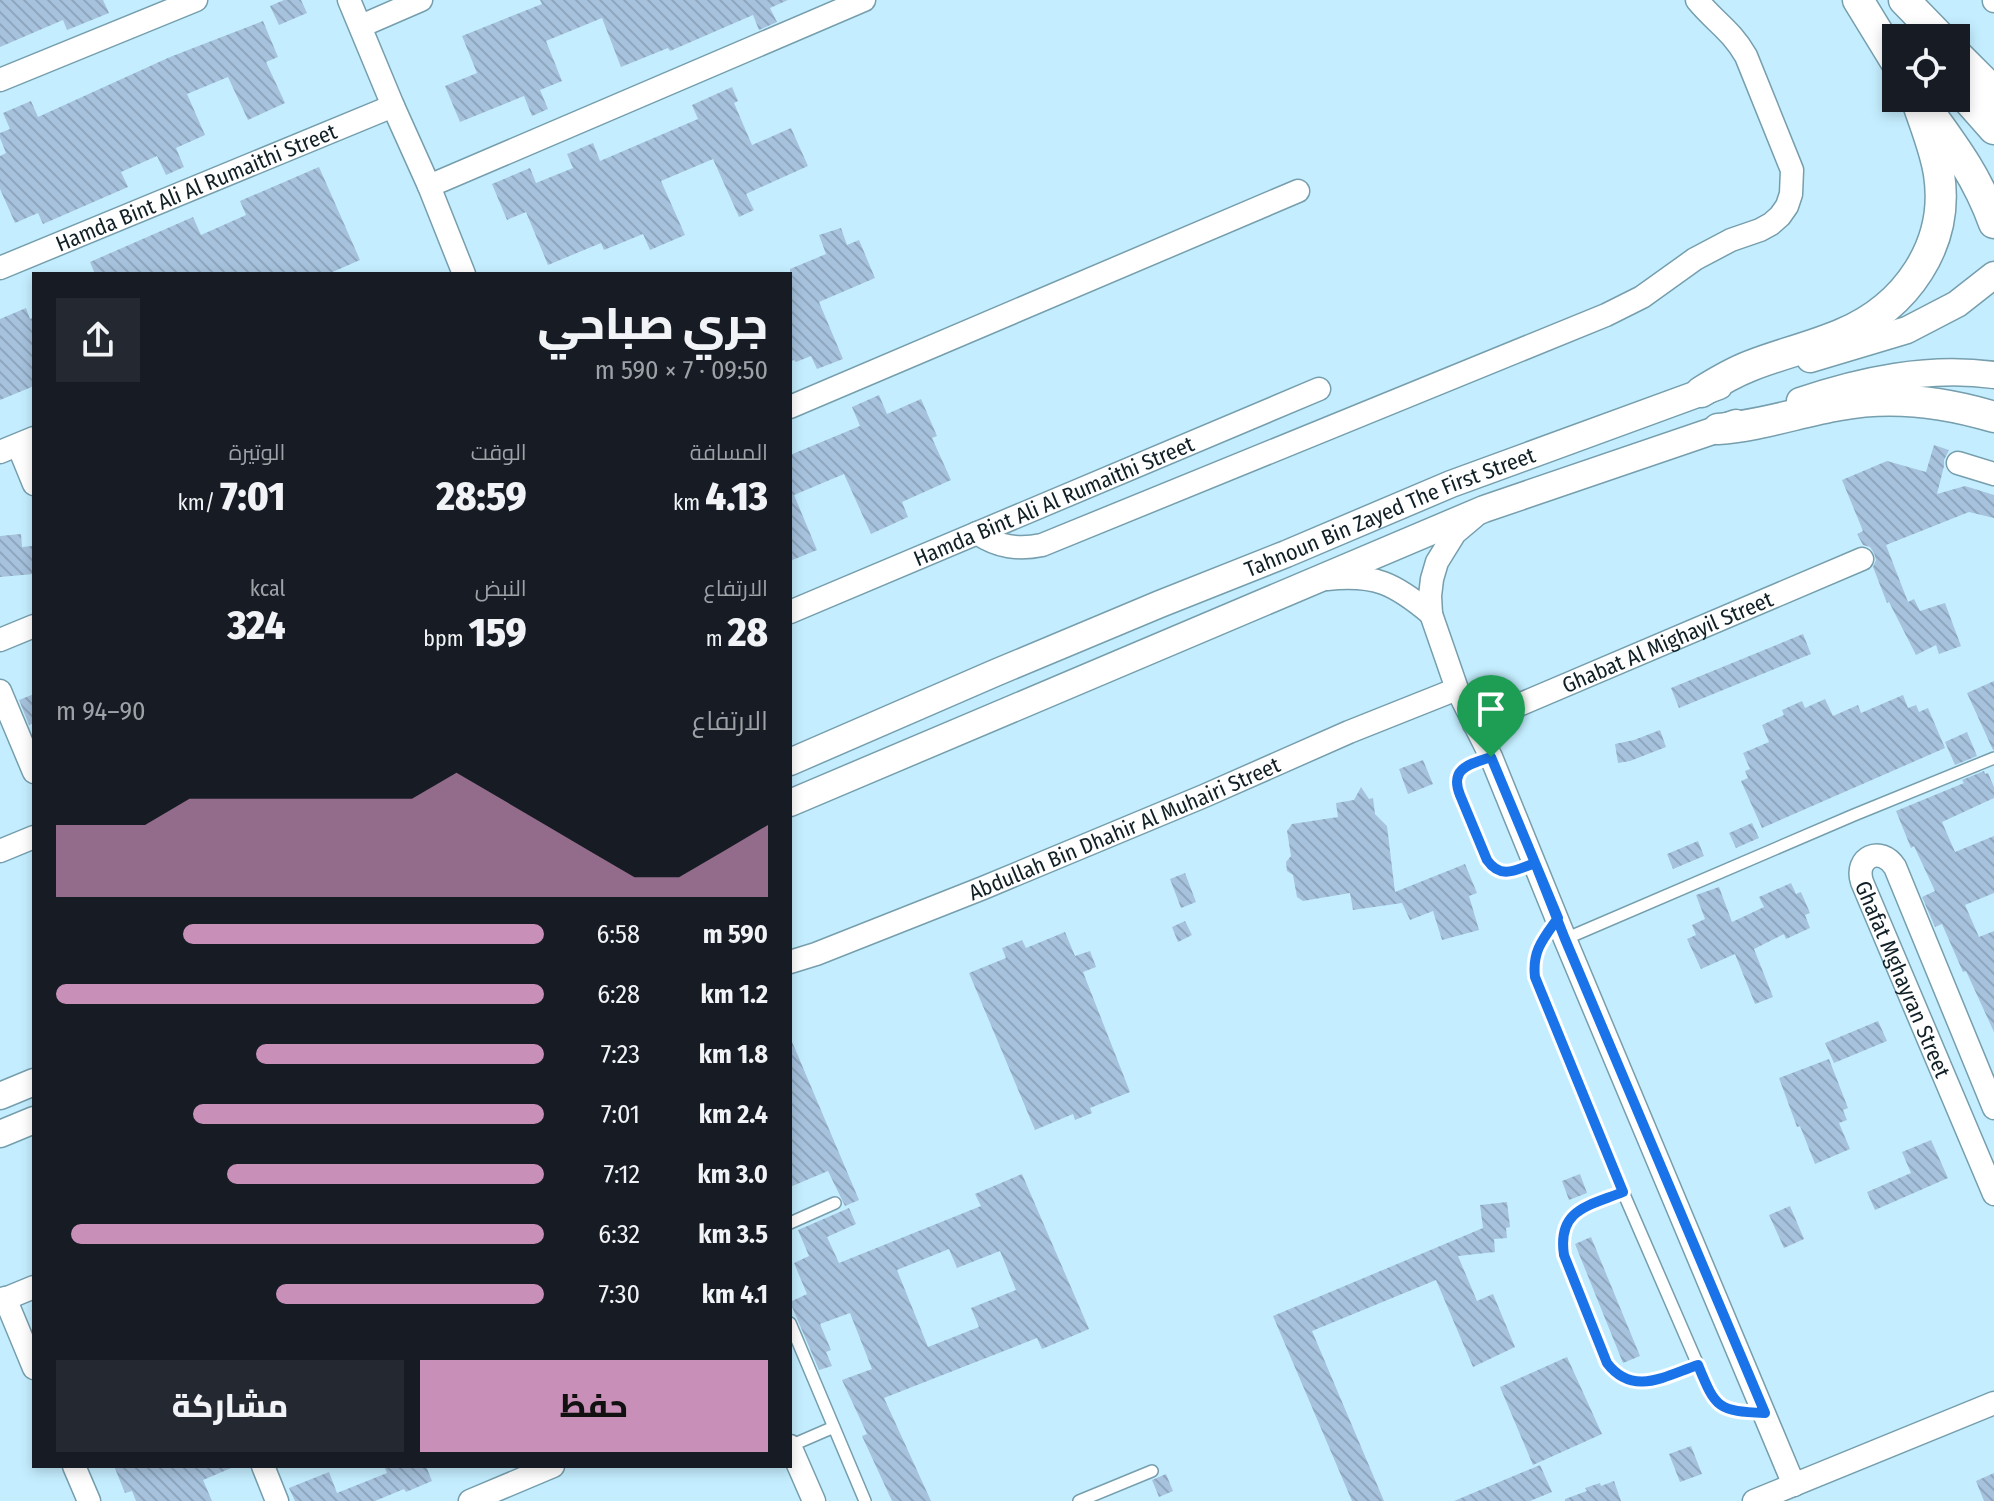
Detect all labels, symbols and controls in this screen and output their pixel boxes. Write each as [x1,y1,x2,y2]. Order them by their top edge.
map controls [1882,24,1970,112]
button: locate [1882,24,1970,112]
street label: Hamda Bint Ali Al Rumaithi Street [52,117,341,258]
button: share [56,298,140,382]
text: جري صباحي [537,298,768,351]
text: 09:50 · 7 × 590 m [595,355,768,386]
street label: Hamda Bint Ali Al Rumaithi Street [910,430,1199,572]
text: الوتيرة [229,439,285,466]
text: الوقت [471,439,527,466]
text: المسافة [690,439,768,466]
street label: Tahnoun Bin Zayed The First Street [1241,441,1540,583]
text: 7:01 [220,473,285,521]
text: 28:59 [436,473,527,521]
text: 4.13 [705,473,768,521]
text: /km [178,489,220,516]
text: km [673,489,705,516]
text: kcal [250,575,285,602]
text: النبض [475,575,527,602]
text: الارتفاع [704,575,768,602]
street label: Ghabat Al Mighayil Street [1558,585,1778,699]
text: 324 [227,602,285,650]
text: 159 [469,609,527,657]
text: 28 [728,609,768,657]
text: bpm [423,625,469,652]
text: m [706,625,728,652]
pin [1457,675,1525,757]
icon: arrive [1469,687,1513,731]
text: 90–94 m [56,696,146,727]
text: الارتفاع [692,706,768,737]
street label: Abdullah Bin Dhahir Al Muhairi Street [965,751,1285,906]
street label: Ghafat Mghayran Street [1849,877,1956,1082]
text: 6:58 [597,919,640,950]
text: 590 m [703,919,768,950]
text: 6:28 [597,979,640,1010]
text: 1.2 km [701,979,768,1010]
text: 7:23 [601,1039,640,1070]
text: 1.8 km [699,1039,768,1070]
text: 7:01 [601,1099,640,1130]
text: 2.4 km [699,1099,768,1130]
text: 7:12 [603,1159,640,1190]
text: 3.0 km [697,1159,768,1190]
text: 6:32 [598,1219,640,1250]
text: 3.5 km [698,1219,768,1250]
text: 7:30 [598,1279,640,1310]
text: 4.1 km [702,1279,768,1310]
button: مشاركة [56,1360,404,1452]
button: حفظ [420,1360,768,1452]

